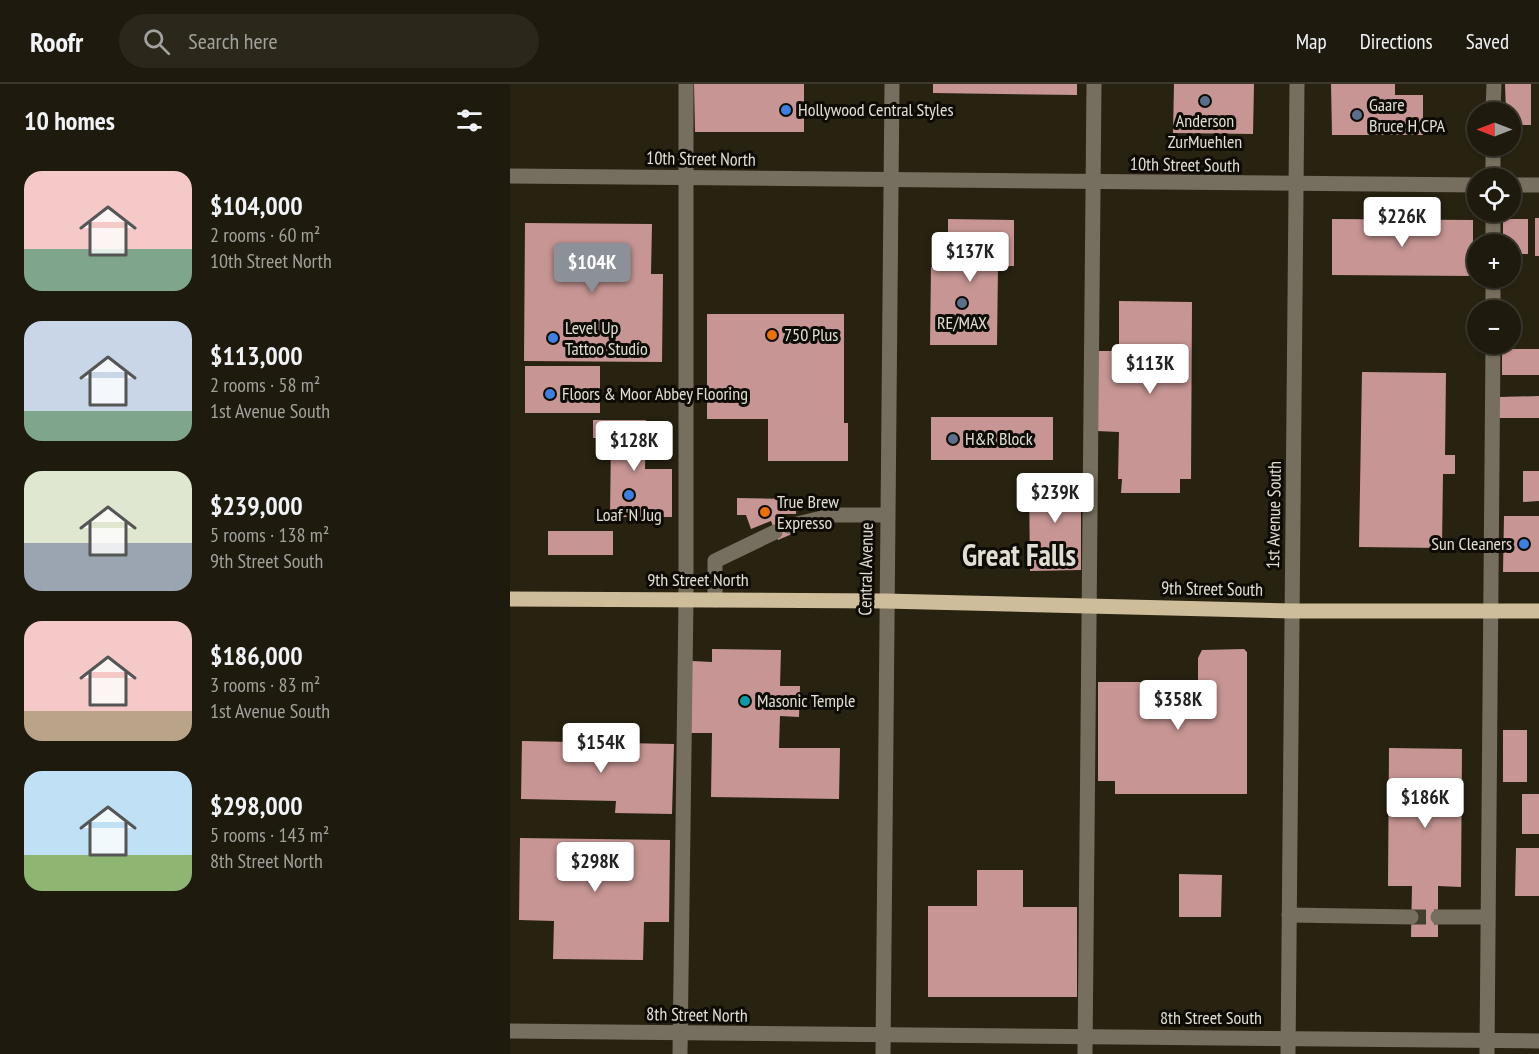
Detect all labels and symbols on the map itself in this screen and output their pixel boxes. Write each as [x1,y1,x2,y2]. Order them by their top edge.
place label: Gaare Bruce H CPA [1369,93,1445,137]
marker: Anderson ZurMuehlen [1198,94,1212,108]
place label: Hollywood Central Styles [798,98,954,121]
north arrow [1467,102,1521,156]
marker: Hollywood Central Styles [779,103,793,117]
marker: Gaare Bruce H CPA [1350,108,1364,122]
place label: Anderson ZurMuehlen [1168,109,1242,153]
street label: 10th Street North [646,146,756,171]
street label: 10th Street South [1130,152,1240,177]
pin: $226K [1360,197,1444,248]
pin: $137K [928,232,1012,283]
pin: $104K [550,243,634,294]
marker: RE/MAX [955,296,969,310]
place label: RE/MAX [937,311,987,334]
place label: Level Up Tattoo Studio [565,316,648,360]
place label: 750 Plus [784,323,838,346]
marker: 750 Plus [765,328,779,342]
marker: Level Up Tattoo Studio [546,331,560,345]
pin: $113K [1108,344,1192,395]
place label: Floors & Moor Abbey Flooring [562,382,748,405]
marker: Floors & Moor Abbey Flooring [543,387,557,401]
pin: $128K [592,421,676,472]
place label: H&R Block [965,427,1033,450]
marker: H&R Block [946,432,960,446]
street label: 1st Avenue South [1261,461,1286,569]
pin: $239K [1013,473,1097,524]
marker: Loaf 'N Jug [622,488,636,502]
place label: True Brew Expresso [777,490,839,534]
place label: Loaf 'N Jug [596,503,662,526]
marker: True Brew Expresso [758,505,772,519]
street label: Central Avenue [853,522,878,616]
place label: Sun Cleaners [1431,532,1512,555]
district label: Great Falls [962,535,1076,574]
marker: Sun Cleaners [1517,537,1531,551]
street label: 9th Street North [647,568,749,591]
street label: 9th Street South [1161,576,1263,601]
pin: $358K [1136,680,1220,731]
place label: Masonic Temple [757,689,856,712]
marker: Masonic Temple [738,694,752,708]
pin: $154K [559,723,643,774]
pin: $186K [1383,778,1467,829]
pin: $298K [553,842,637,893]
street label: 8th Street North [646,1002,748,1027]
street label: 8th Street South [1160,1006,1262,1029]

